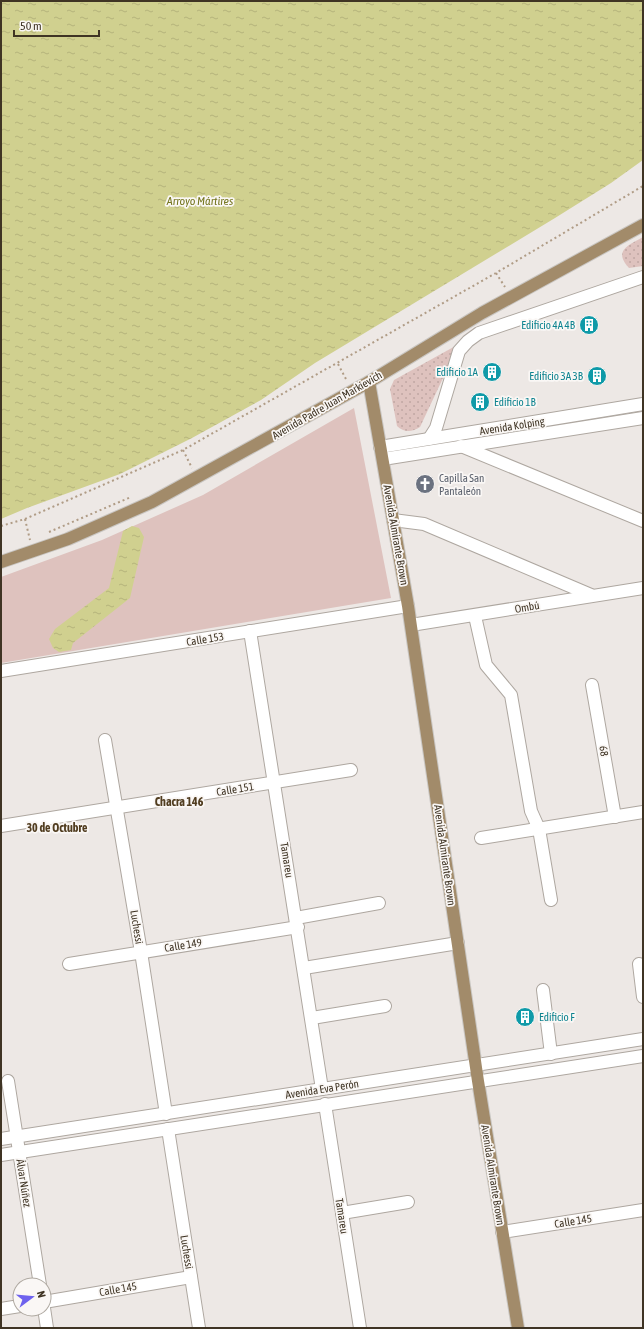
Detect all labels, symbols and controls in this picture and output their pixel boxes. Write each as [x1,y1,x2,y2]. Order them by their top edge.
scale bar [14,12,99,38]
text: 50 m [20,19,42,33]
water label: Arroyo Mártires [166,194,233,208]
building icon: Edificio 4A 4B [578,314,600,336]
place label: Edificio 4A 4B [521,319,576,331]
building icon: Edificio 1A [481,361,503,383]
building icon: Edificio 3A 3B [586,365,608,387]
place label: Edificio 1A [436,366,479,378]
street label: Avenida Padre Juan Markievich [270,369,384,441]
place label: Edificio 3A 3B [529,370,584,382]
building icon: Edificio 1B [469,391,491,413]
place label: Edificio 1B [494,396,536,408]
street label: Avenida Kolping [479,415,546,437]
place label: Capilla San Pantaleón [439,472,484,497]
church icon: Capilla San Pantaleón [414,473,436,495]
street label: Avenida Almirante Brown [381,484,411,586]
street label: Ombú [514,599,540,615]
street label: Calle 153 [185,630,225,648]
street label: 68 [597,745,611,757]
street label: Calle 151 [215,780,255,798]
district label: Chacra 146 [155,795,204,809]
street label: Avenida Almirante Brown [432,804,458,906]
district label: 30 de Octubre [26,821,88,835]
street label: Tamareu [278,841,296,879]
street label: Luchessi [128,909,146,945]
street label: Calle 149 [163,936,203,954]
building icon: Edificio F [514,1006,536,1028]
place label: Edificio F [539,1011,575,1023]
street label: Avenida Eva Perón [284,1077,360,1101]
street label: Avenida Almirante Brown [479,1124,507,1226]
street label: Álvar Núñez [14,1158,34,1208]
street label: Tamareu [333,1197,351,1235]
street label: Calle 145 [553,1212,593,1230]
street label: Luchessi [178,1234,196,1270]
north arrow [12,1277,52,1317]
street label: Calle 145 [98,1280,138,1298]
text: N [35,1289,48,1299]

